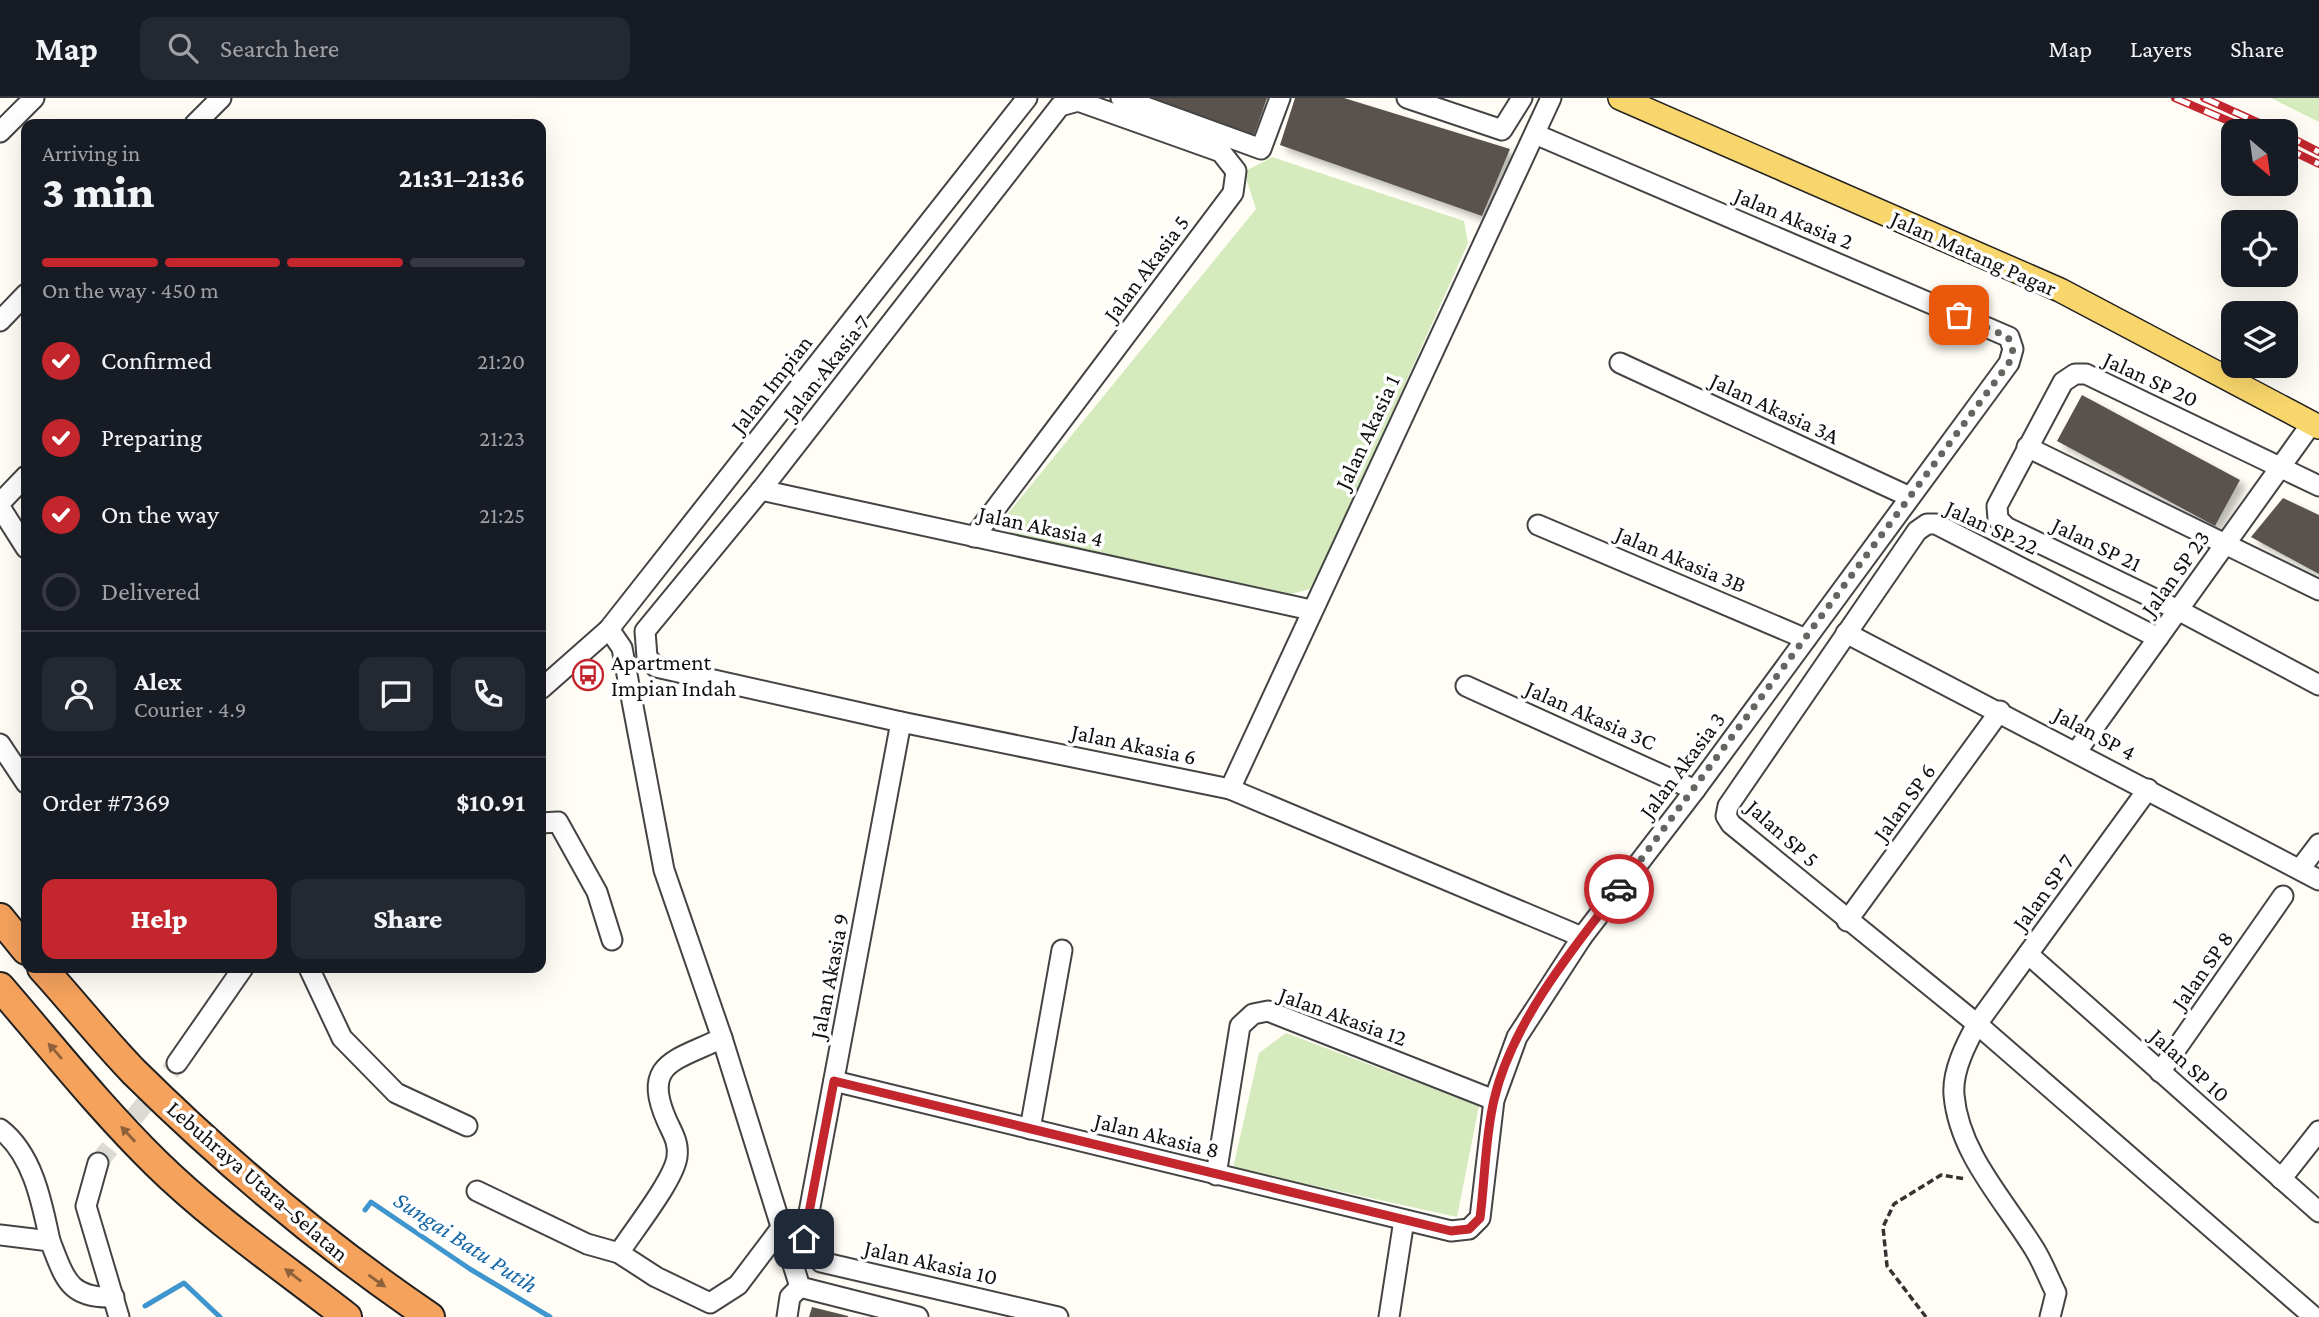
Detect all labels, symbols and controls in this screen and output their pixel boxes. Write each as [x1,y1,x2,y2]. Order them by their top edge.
search box [140,17,630,80]
icon: search [164,29,202,67]
text: Map [35,30,98,67]
text: Search here [220,34,339,63]
text: Map [2048,35,2092,62]
text: Layers [2130,35,2192,62]
text: Share [2230,35,2284,62]
north arrow [2221,119,2298,196]
map controls [2221,119,2298,378]
text: Arriving in [42,140,140,166]
text: 21:31–21:36 [399,164,525,193]
text: 3 min [42,166,154,217]
street label: Jalan Akasia 2 [1729,181,1857,255]
street label: Jalan Matang Pagar [1886,204,2061,301]
street label: Jalan Akasia 5 [1096,210,1194,328]
button: locate [2221,210,2298,287]
text: On the way · 450 m [42,277,219,303]
pin [1929,285,1989,345]
icon: bag [1940,296,1978,334]
button: layers [2221,301,2298,378]
street label: Jalan Akasia 7 [776,309,875,426]
street label: Jalan Impian [723,330,817,440]
icon: check [42,342,80,380]
street label: Jalan SP 20 [2098,345,2202,412]
text: Confirmed [101,346,212,375]
text: 21:20 [477,348,525,374]
street label: Jalan Akasia 3A [1705,366,1844,450]
street label: Jalan Akasia 1 [1328,371,1405,495]
icon: check [42,419,80,457]
text: Preparing [101,423,202,452]
text: 21:23 [479,425,525,451]
street label: Jalan SP 22 [1940,493,2042,560]
icon: check [42,496,80,534]
text: On the way [101,500,219,529]
street label: Jalan Akasia 4 [974,500,1106,552]
text: 21:25 [479,502,525,528]
street label: Jalan SP 21 [2046,510,2146,577]
street label: Jalan Akasia 3B [1610,519,1750,598]
street label: Jalan SP 23 [2134,525,2215,622]
text: Delivered [101,577,200,606]
place label: Apartment Impian Indah [611,649,736,701]
button: person [42,657,116,731]
button: chat [359,657,433,731]
button: phone [451,657,525,731]
bus stop icon: Apartment Impian Indah [571,658,605,692]
text: Alex [134,667,182,696]
street label: Jalan Akasia 3C [1520,674,1660,755]
text: Courier · 4.9 [134,696,246,722]
street label: Jalan SP 4 [2048,700,2140,765]
street label: Jalan Akasia 3 [1632,707,1730,825]
street label: Jalan Akasia 6 [1067,718,1199,770]
street label: Jalan SP 6 [1866,758,1941,847]
text: Order #7369 [42,788,171,817]
text: $10.91 [456,788,525,817]
street label: Jalan SP 5 [1740,792,1825,872]
street label: Jalan SP 7 [2005,848,2080,937]
courier [1584,854,1654,924]
icon: car [1600,870,1638,908]
button: Help [42,879,277,959]
button: Share [291,879,525,959]
street label: Jalan Akasia 9 [804,911,854,1043]
street label: Jalan SP 8 [2164,926,2238,1016]
street label: Jalan Akasia 12 [1274,980,1410,1051]
street label: Jalan SP 10 [2143,1021,2235,1107]
one-way arrow [48,1043,63,1060]
street label: Lebuhraya Utara–Selatan [162,1095,354,1267]
street label: Jalan Akasia 8 [1090,1106,1222,1163]
one-way arrow [120,1125,137,1142]
water label: Sungai Batu Putih [389,1186,543,1298]
pin [774,1209,834,1269]
icon: home [785,1220,823,1258]
street label: Jalan Akasia 10 [860,1234,1000,1290]
one-way arrow [285,1268,303,1283]
one-way arrow [368,1274,386,1288]

